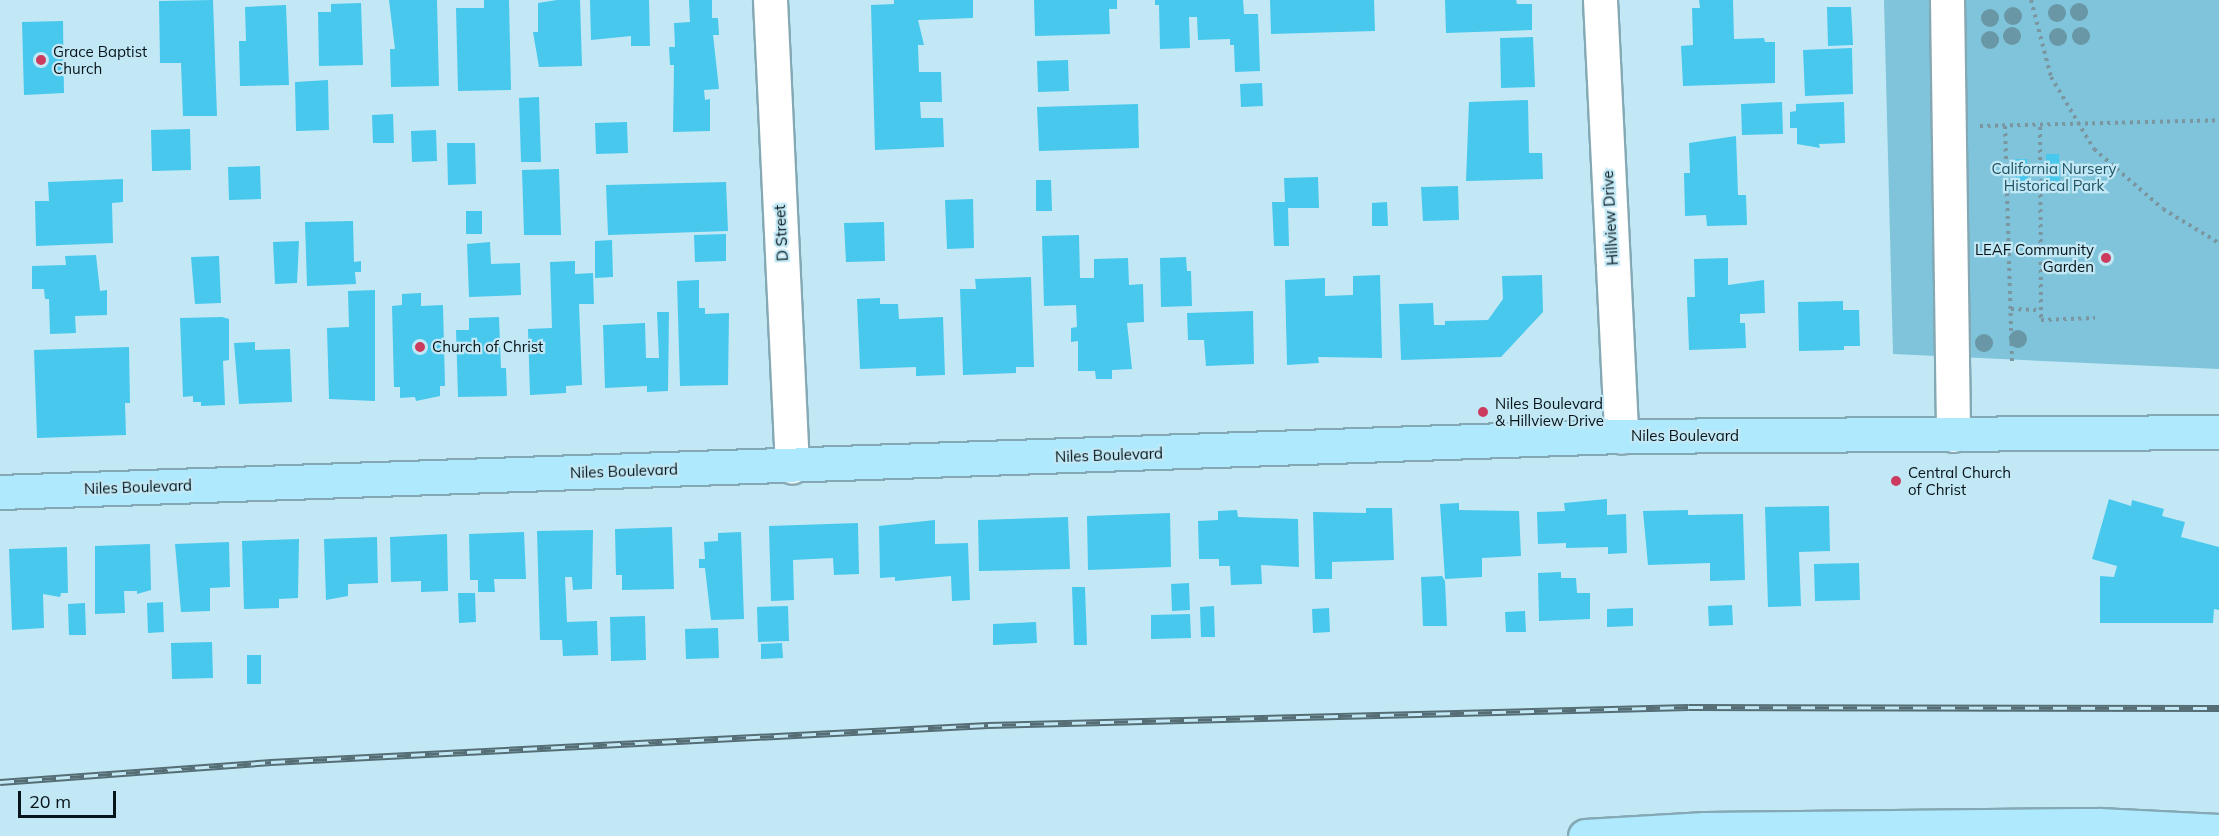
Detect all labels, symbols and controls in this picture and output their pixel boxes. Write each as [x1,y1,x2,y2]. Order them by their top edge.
place label: Grace Baptist Church [53,42,147,77]
marker: Grace Baptist Church [34,53,48,67]
park label: California Nursery Historical Park [1992,159,2116,194]
street label: Hillview Drive [1599,170,1621,266]
street label: D Street [771,204,791,262]
place label: LEAF Community Garden [1975,240,2094,275]
marker: LEAF Community Garden [2099,251,2113,265]
place label: Church of Christ [432,338,543,356]
marker: Church of Christ [413,340,427,354]
place label: Niles Boulevard & Hillview Drive [1495,394,1604,429]
marker: Niles Boulevard & Hillview Drive [1476,405,1490,419]
street label: Niles Boulevard [1631,427,1739,445]
street label: Niles Boulevard [1055,444,1163,466]
street label: Niles Boulevard [570,460,678,482]
place label: Central Church of Christ [1908,463,2011,498]
marker: Central Church of Christ [1889,474,1903,488]
street label: Niles Boulevard [84,476,192,498]
scale bar [21,779,118,817]
text: 20 m [29,790,71,813]

